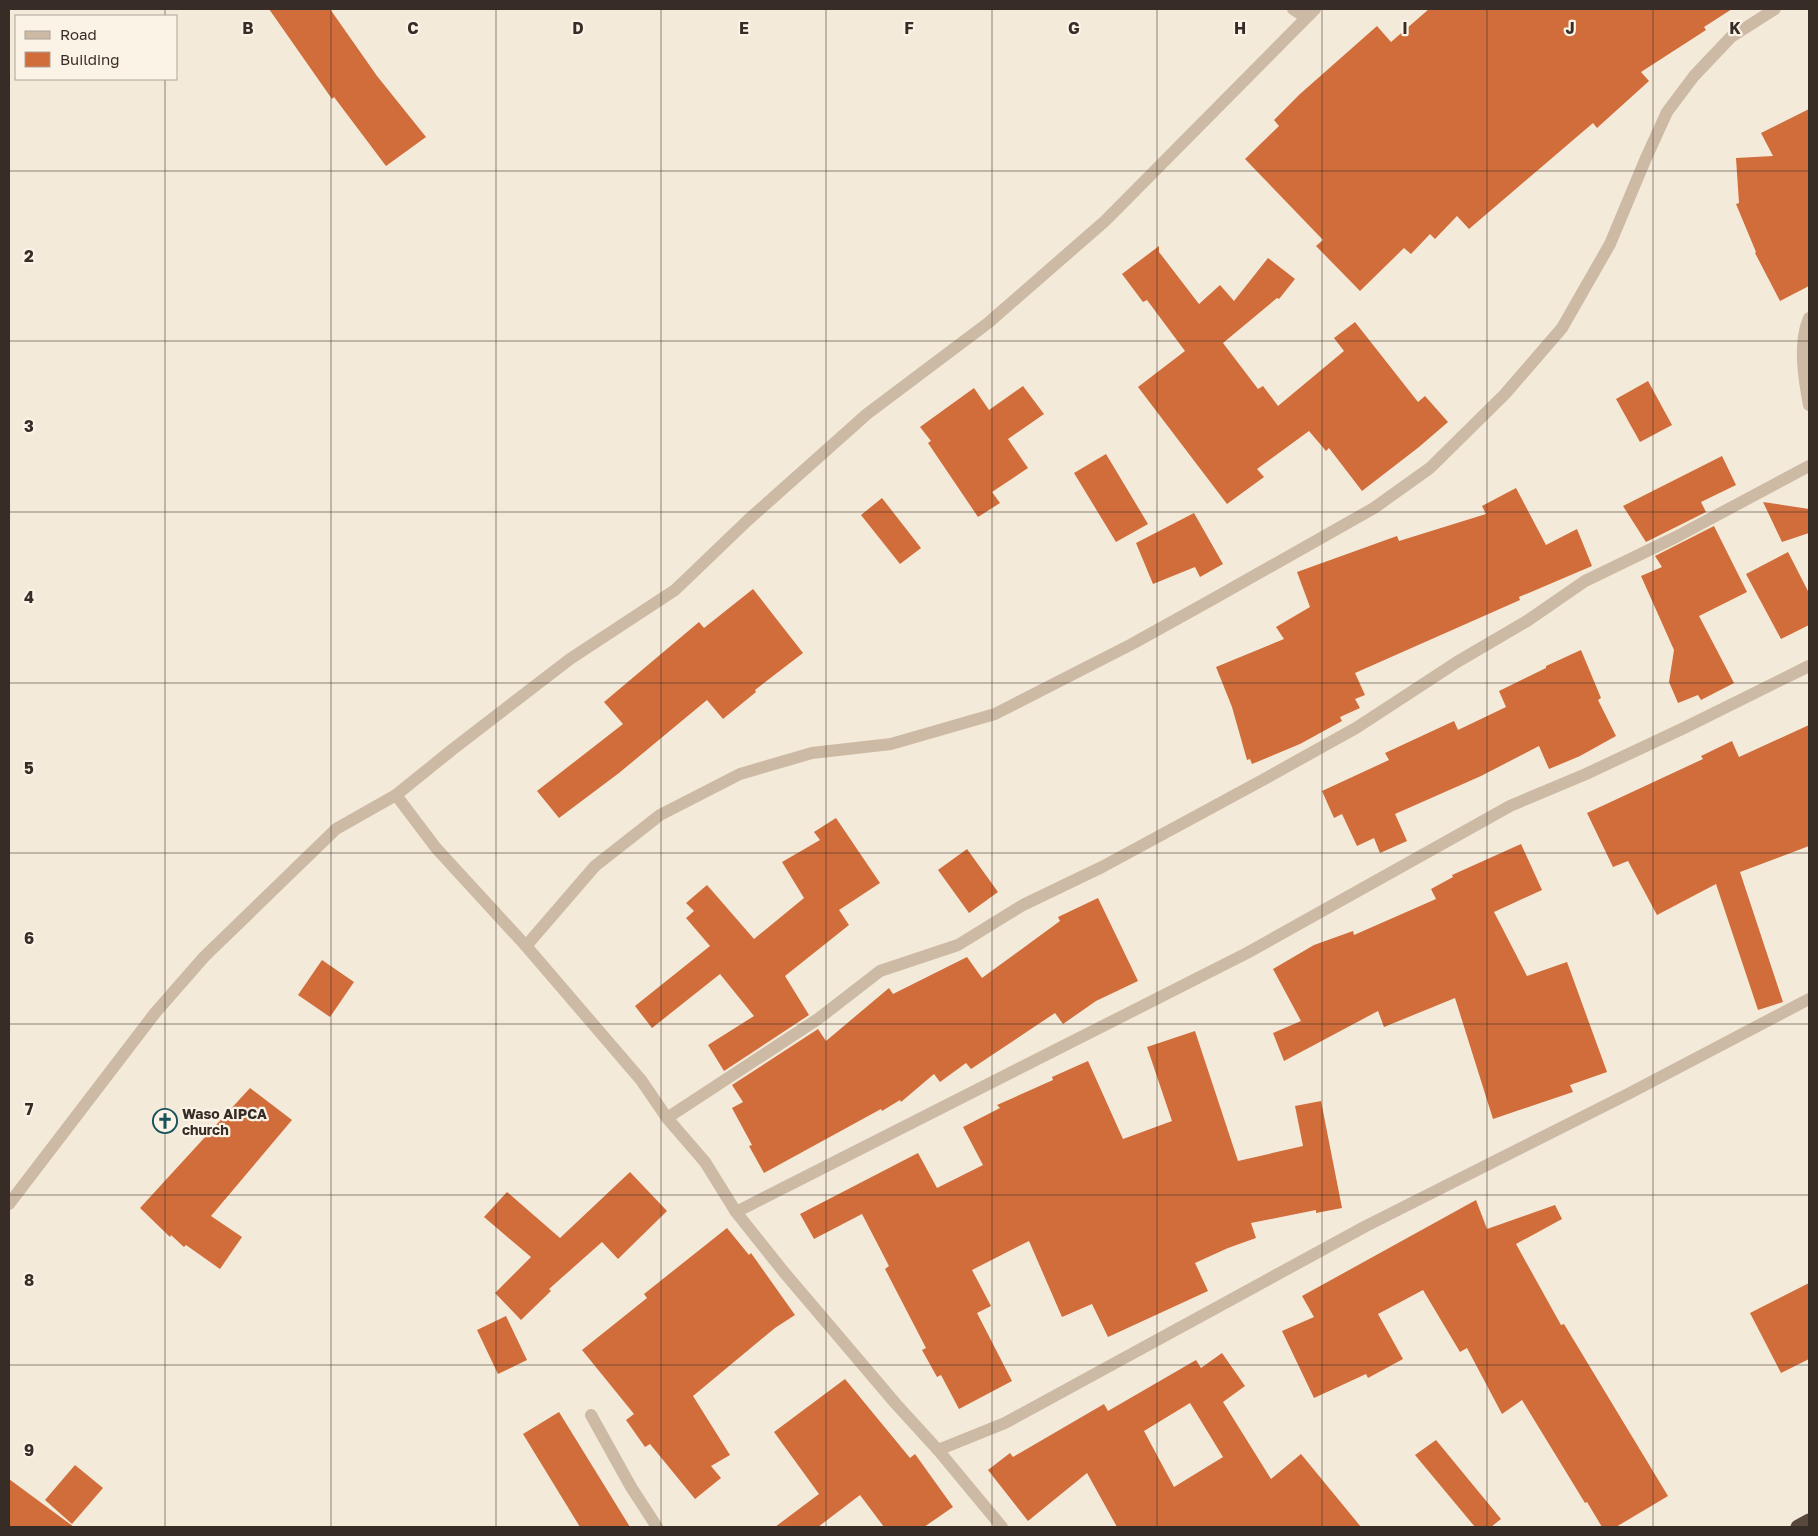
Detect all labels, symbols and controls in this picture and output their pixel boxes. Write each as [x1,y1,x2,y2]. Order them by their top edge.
legend [15,15,178,80]
text: B [242,18,254,38]
text: C [407,18,419,38]
text: D [572,18,584,38]
text: E [739,18,749,38]
text: F [904,18,914,38]
text: G [1068,18,1080,38]
text: H [1234,18,1246,38]
text: I [1402,18,1408,38]
text: J [1565,18,1575,38]
text: K [1729,18,1741,38]
text: Road [60,25,97,43]
text: Building [60,50,120,68]
text: 2 [24,246,34,266]
text: 3 [24,416,34,436]
text: 4 [24,587,34,607]
text: 5 [24,758,34,778]
text: 6 [24,928,34,948]
text: 7 [25,1099,34,1119]
place label: Waso AIPCA church [182,1105,267,1138]
church icon: Waso AIPCA church [152,1108,178,1134]
text: 8 [24,1270,34,1290]
text: 9 [24,1440,34,1460]

